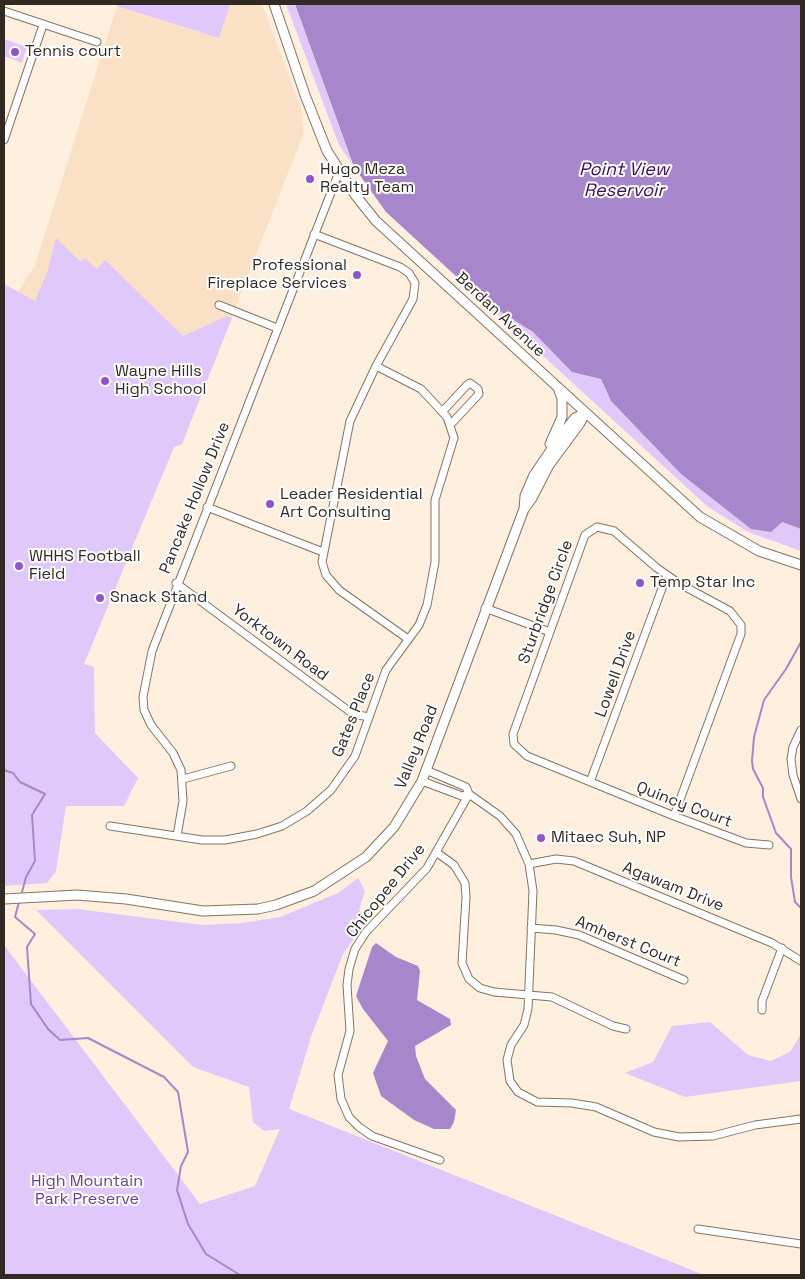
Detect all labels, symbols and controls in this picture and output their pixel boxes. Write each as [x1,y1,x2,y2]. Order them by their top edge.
place label: Tennis court [25,42,121,62]
marker: Tennis court [9,46,21,58]
water label: Point View Reservoir [579,159,669,202]
place label: Hugo Meza Realty Team [320,160,414,198]
marker: Hugo Meza Realty Team [304,173,316,185]
place label: Professional Fireplace Services [208,256,347,294]
marker: Professional Fireplace Services [351,269,363,281]
street label: Berdan Avenue [451,269,549,361]
place label: Wayne Hills High School [115,362,206,400]
marker: Wayne Hills High School [99,375,111,387]
street label: Pancake Hollow Drive [156,419,234,577]
place label: Leader Residential Art Consulting [280,485,423,523]
marker: Leader Residential Art Consulting [264,498,276,510]
street label: Sturbridge Circle [515,537,577,667]
place label: WHHS Football Field [29,547,141,585]
marker: WHHS Football Field [13,560,25,572]
place label: Temp Star Inc [650,573,755,593]
marker: Temp Star Inc [634,577,646,589]
place label: Snack Stand [110,588,207,608]
marker: Snack Stand [94,592,106,604]
street label: Yorktown Road [228,601,332,685]
street label: Lowell Drive [591,628,641,720]
street label: Gates Place [328,670,380,760]
street label: Valley Road [391,702,443,792]
street label: Quincy Court [633,778,735,832]
place label: Mitaec Suh, NP [551,828,666,848]
marker: Mitaec Suh, NP [535,832,547,844]
street label: Chicopee Drive [342,840,430,942]
street label: Agawam Drive [620,858,726,916]
street label: Amherst Court [572,912,684,972]
park label: High Mountain Park Preserve [31,1172,143,1210]

